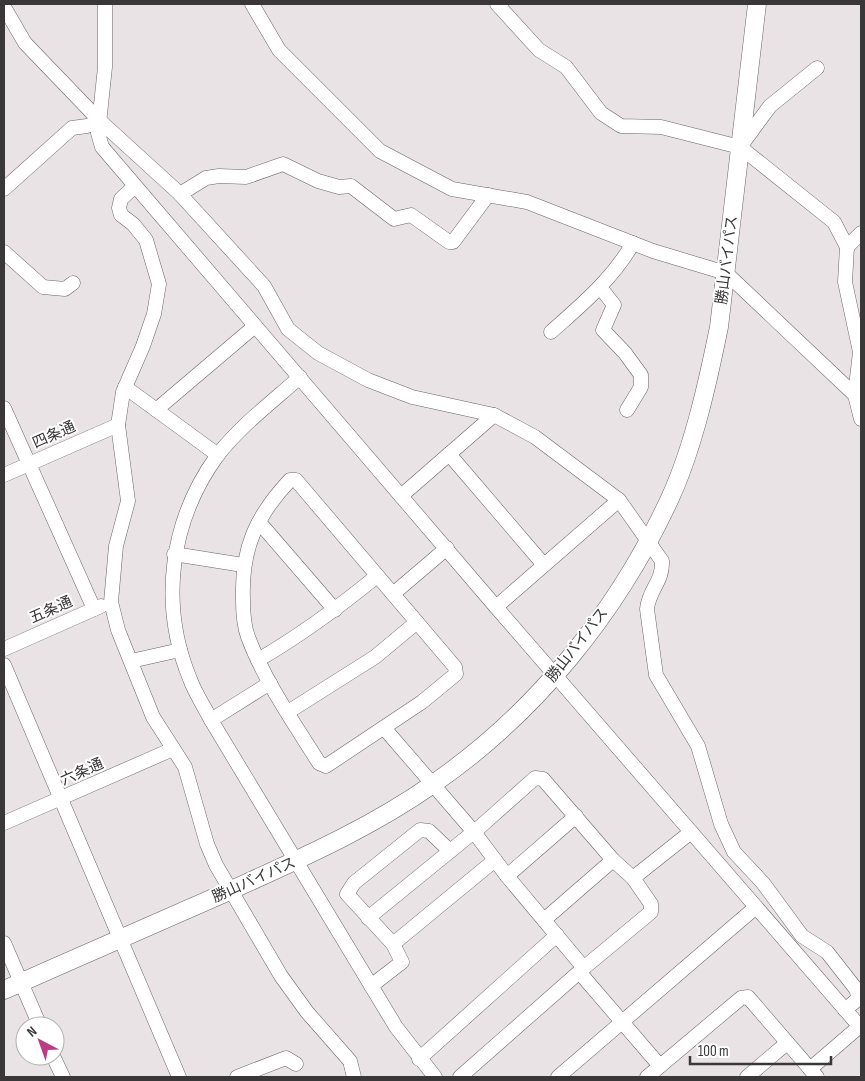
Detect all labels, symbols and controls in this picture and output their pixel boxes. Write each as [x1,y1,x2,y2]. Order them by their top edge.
street label: 勝山バイパス [712,214,742,306]
street label: 四条通 [30,417,78,453]
street label: 五条通 [27,592,75,628]
street label: 勝山バイパス [542,604,612,686]
street label: 六条通 [58,754,106,790]
street label: 勝山バイパス [209,853,299,907]
north arrow [15,1016,65,1066]
text: N [23,1023,40,1040]
scale bar [690,1034,831,1066]
text: 100 m [698,1042,729,1061]

